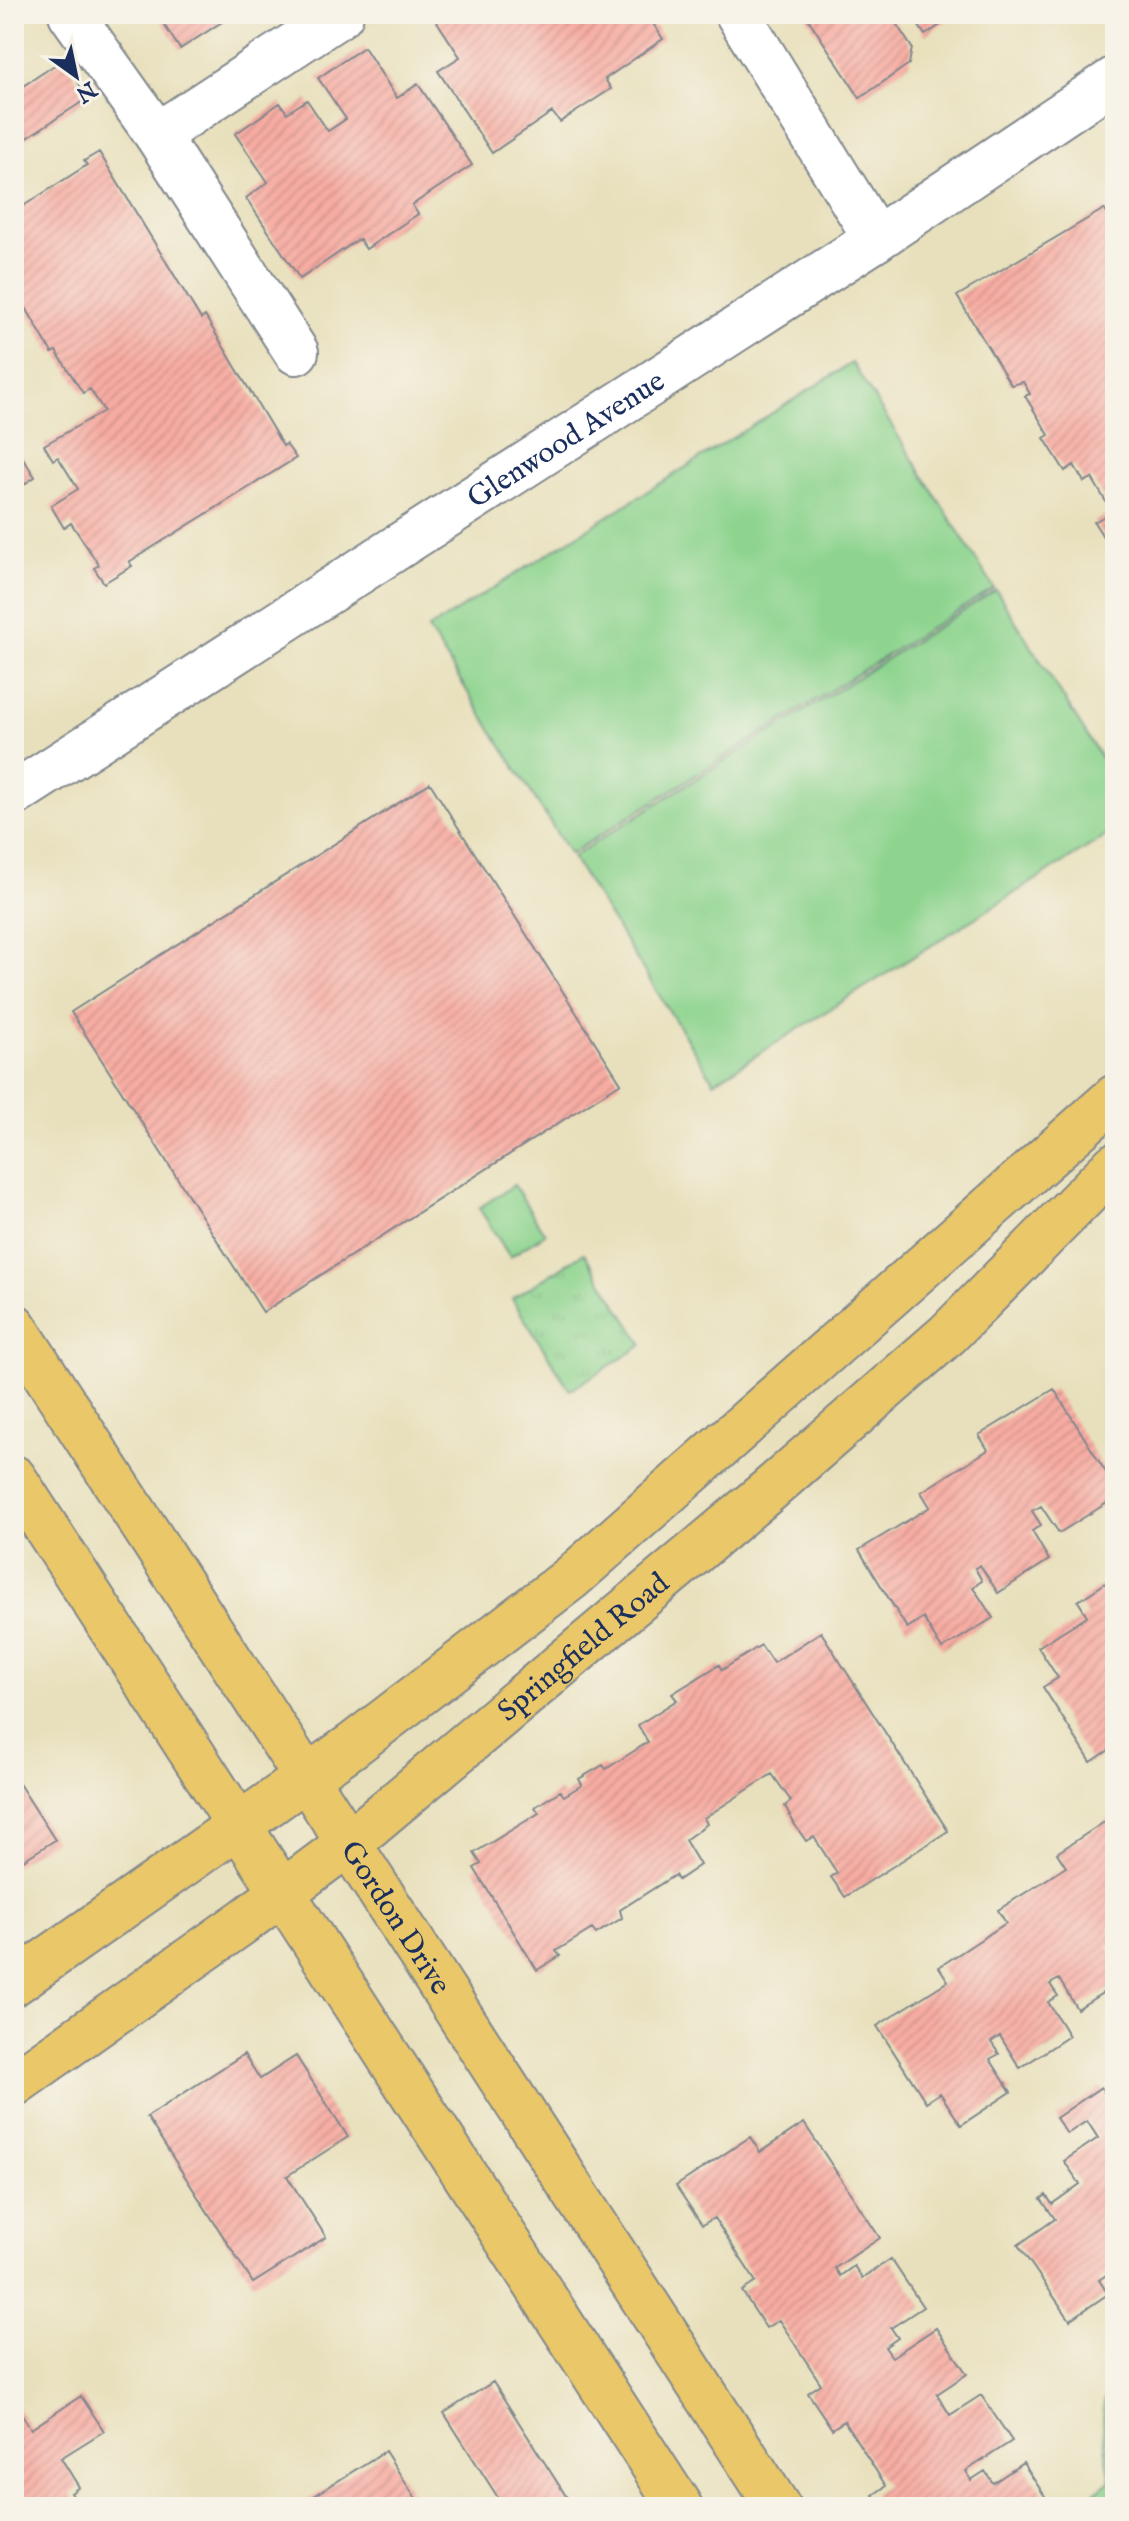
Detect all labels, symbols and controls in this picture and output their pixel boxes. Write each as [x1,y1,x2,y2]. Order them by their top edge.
north arrow [36,36,116,116]
text: N [70,74,102,108]
street label: Glenwood Avenue [461,363,673,518]
street label: Springfield Road [490,1565,678,1731]
street label: Gordon Drive [331,1834,458,2002]

